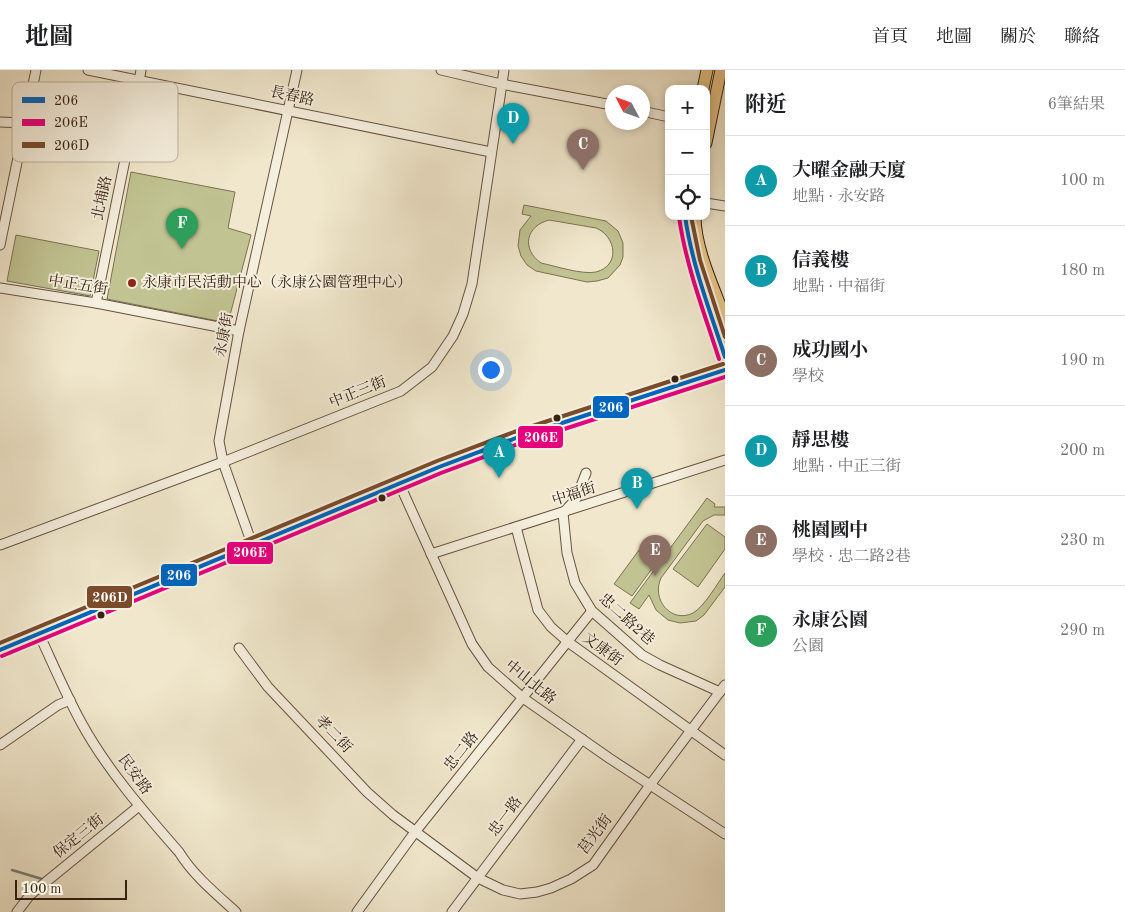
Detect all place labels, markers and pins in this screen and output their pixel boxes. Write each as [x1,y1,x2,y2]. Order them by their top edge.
pin: D [497,103,529,144]
pin: C [567,129,599,170]
pin: F [166,208,198,249]
place label: 永康市民活動中心（永康公園管理中心） [142,274,412,291]
marker: 永康市民活動中心（永康公園管理中心） [126,277,138,289]
unlabelled marker [670,374,680,384]
unlabelled marker [552,413,562,423]
pin: A [483,437,515,478]
pin: B [621,468,653,509]
unlabelled marker [377,493,387,503]
pin: E [639,535,671,576]
unlabelled marker [96,610,106,620]

